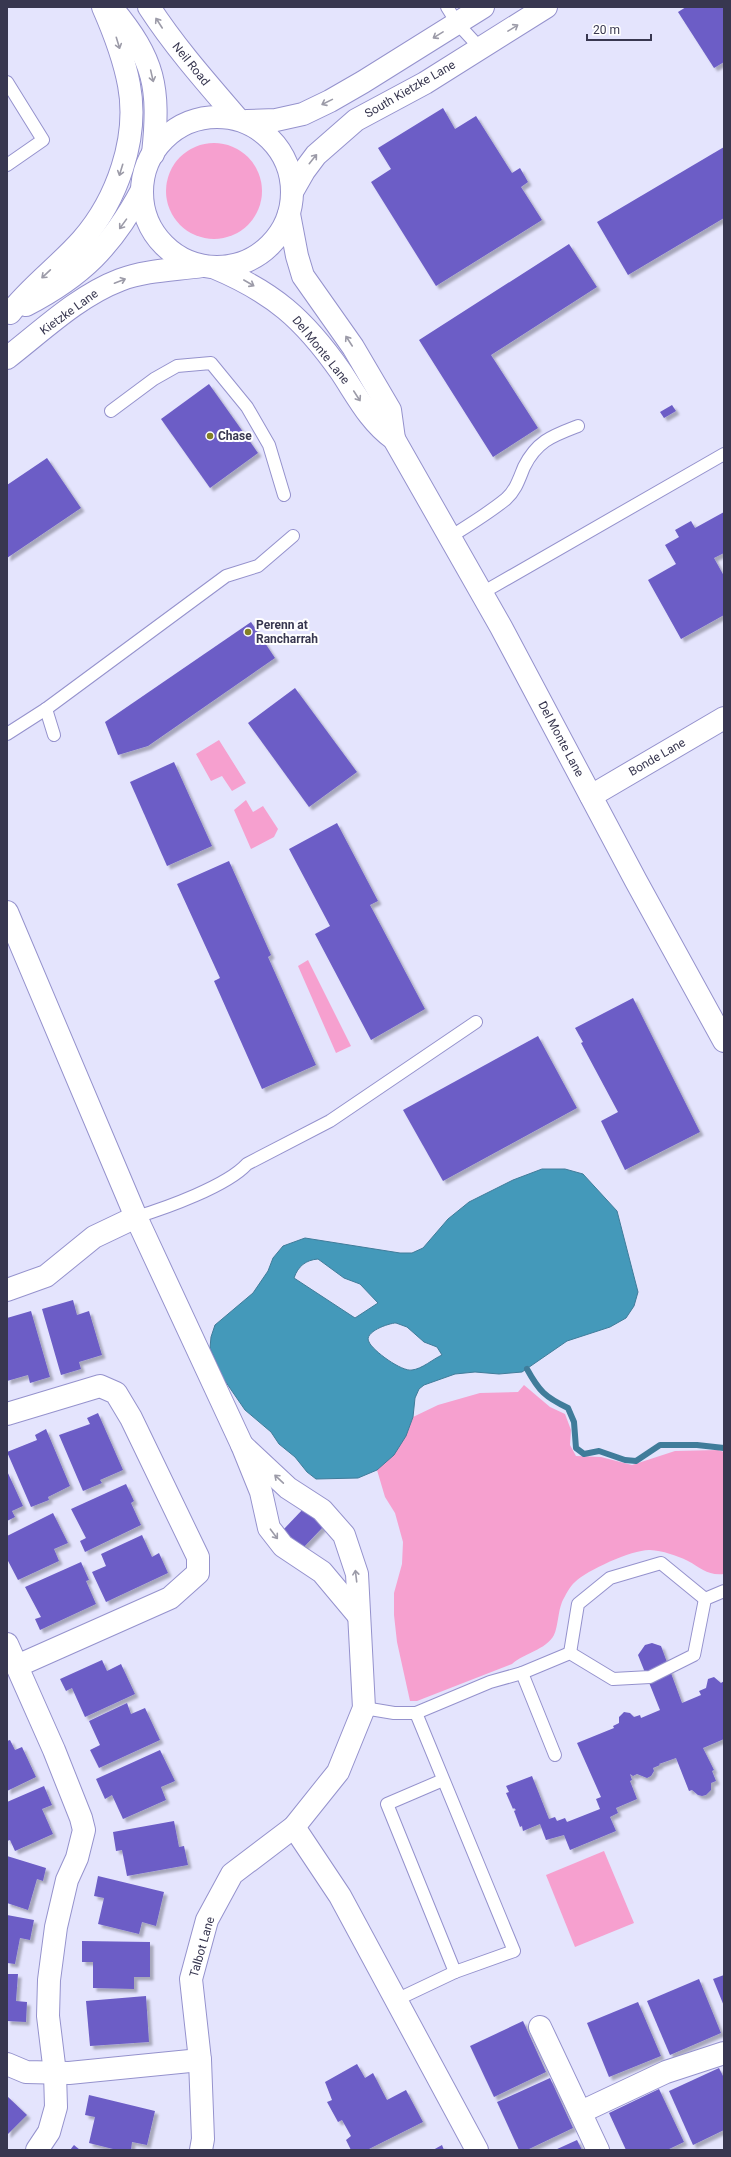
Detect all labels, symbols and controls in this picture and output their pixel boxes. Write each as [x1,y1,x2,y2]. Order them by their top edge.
scale bar [587,16,651,42]
one-way arrow [155,18,163,29]
one-way arrow [507,23,519,31]
text: 20 m [593,23,620,37]
one-way arrow [433,31,444,39]
one-way arrow [114,37,122,49]
street label: Neil Road [169,40,213,88]
street label: South Kietzke Lane [362,57,458,121]
one-way arrow [148,69,156,82]
one-way arrow [321,99,333,106]
one-way arrow [309,153,318,164]
one-way arrow [117,164,124,177]
one-way arrow [119,218,127,229]
one-way arrow [41,269,51,279]
one-way arrow [113,276,125,284]
one-way arrow [243,280,255,288]
street label: Kietzke Lane [37,286,101,338]
street label: Del Monte Lane [289,313,353,387]
one-way arrow [345,335,353,347]
one-way arrow [353,390,361,401]
place label: Chase [218,429,252,443]
marker: Chase [205,431,215,441]
place label: Perenn at Rancharrah [256,618,318,646]
marker: Perenn at Rancharrah [243,627,253,637]
street label: Del Monte Lane [535,699,587,779]
street label: Bonde Lane [626,735,688,779]
one-way arrow [274,1475,284,1484]
one-way arrow [270,1528,278,1539]
one-way arrow [353,1570,360,1583]
street label: Talbot Lane [187,1915,217,1979]

